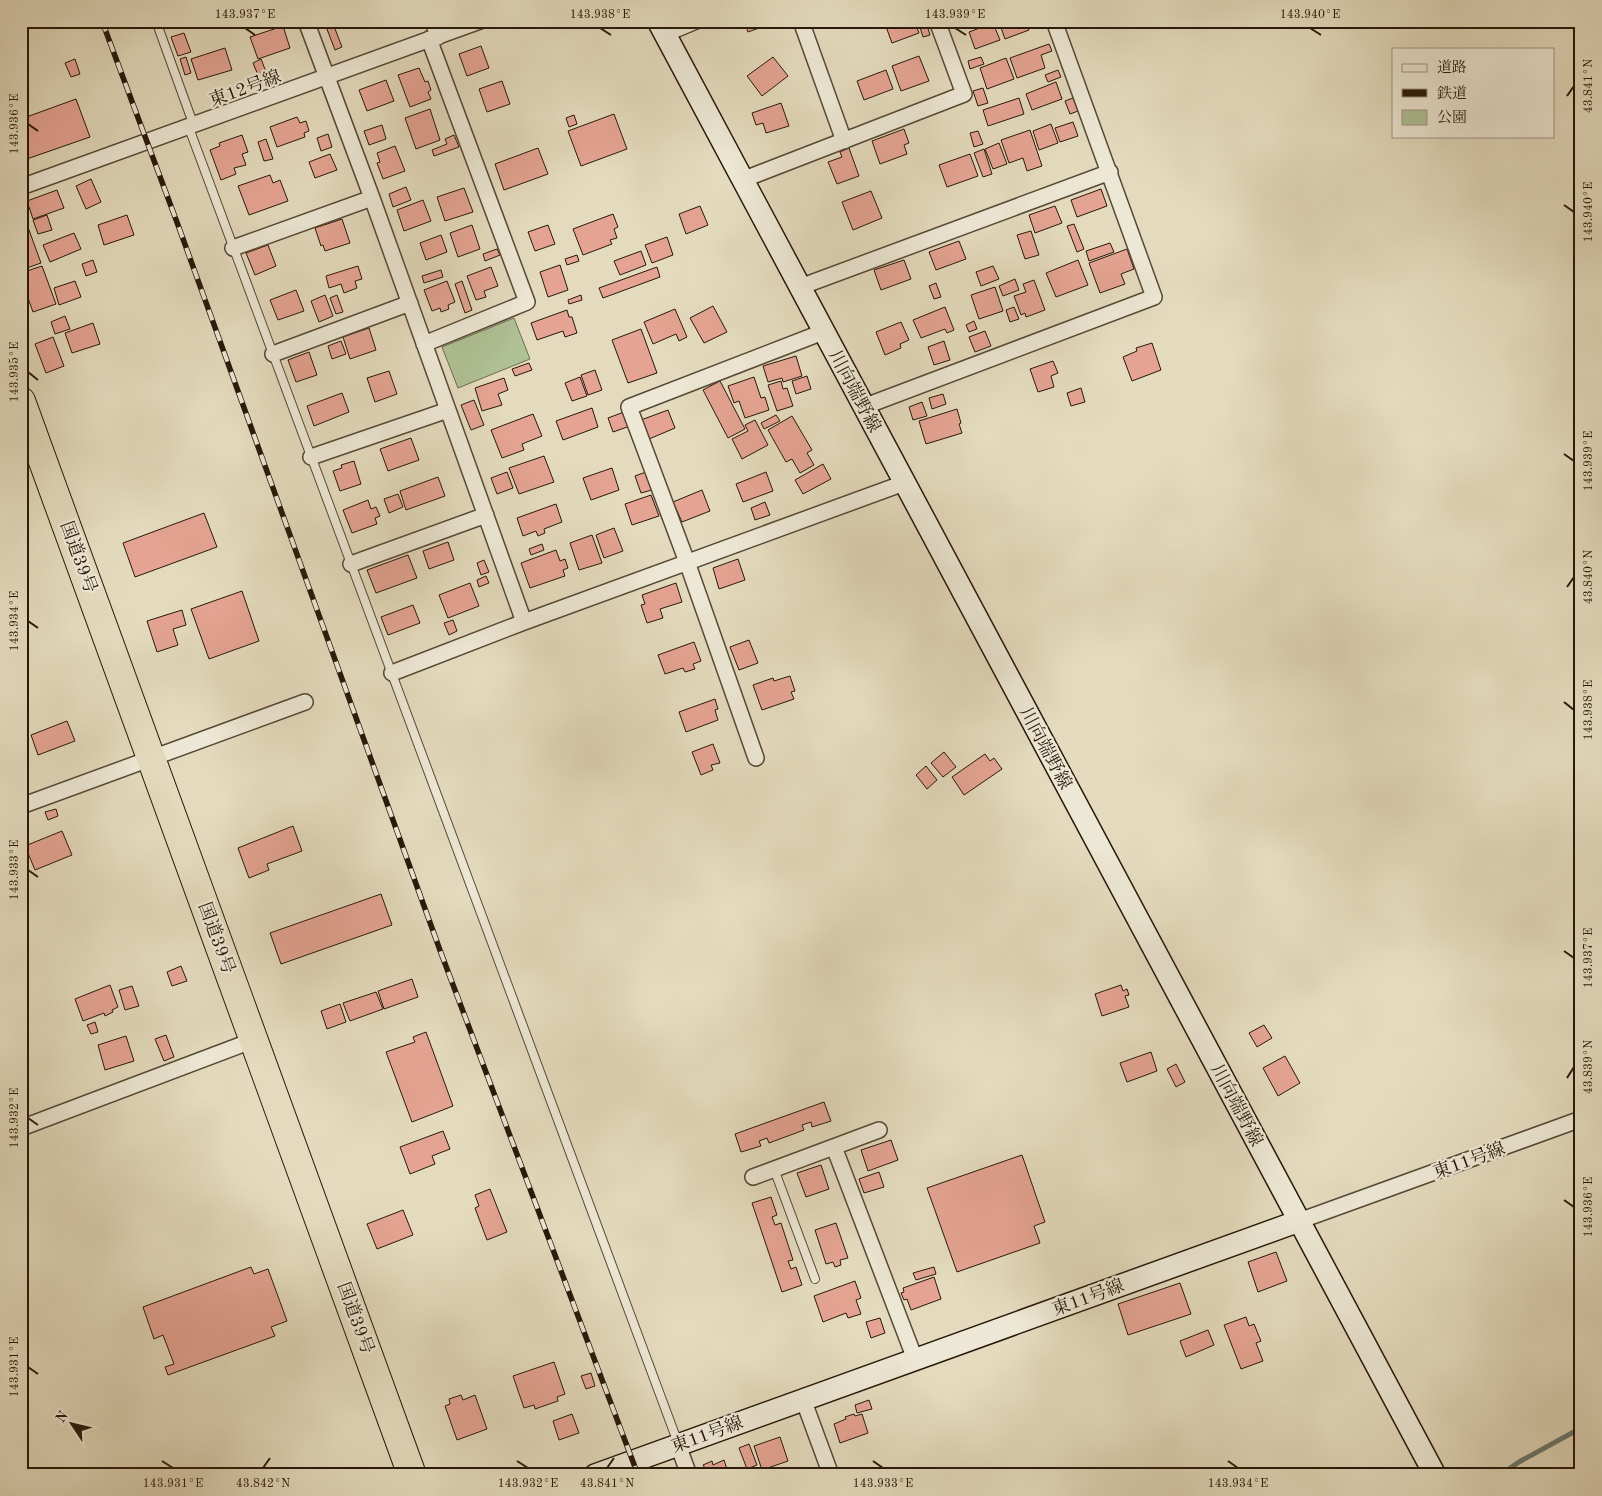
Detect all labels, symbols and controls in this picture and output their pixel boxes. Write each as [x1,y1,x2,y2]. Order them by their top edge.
text: 143.937°E [215,9,275,21]
text: 143.938°E [570,9,630,21]
text: 143.939°E [925,9,985,21]
text: 143.940°E [1280,9,1340,21]
legend [1392,48,1554,138]
text: 道路 [1437,59,1467,76]
text: 43.841°N [1583,59,1595,113]
street label: 東12号線 [206,66,284,110]
text: 鉄道 [1437,85,1467,102]
text: 143.936°E [9,94,21,154]
text: 公園 [1437,109,1467,126]
text: 143.940°E [1583,182,1595,242]
text: 143.935°E [8,342,21,402]
street label: 川向端野線 [825,347,885,435]
text: 143.939°E [1583,431,1595,491]
street label: 国道39号 [57,518,101,596]
text: 43.840°N [1583,550,1595,604]
text: 143.934°E [9,591,21,651]
text: 143.938°E [1583,680,1595,740]
street label: 川向端野線 [1016,704,1076,792]
text: 143.933°E [9,840,21,900]
street label: 国道39号 [195,899,239,977]
text: 143.937°E [1583,928,1595,988]
text: 43.839°N [1583,1040,1595,1094]
street label: 川向端野線 [1207,1061,1267,1149]
text: 143.932°E [9,1088,21,1148]
street label: 東11号線 [1430,1138,1508,1182]
text: 143.936°E [1583,1177,1595,1237]
street label: 東11号線 [1049,1275,1127,1319]
street label: 国道39号 [334,1279,378,1357]
text: 143.931°E [9,1337,21,1397]
north arrow [48,1398,98,1448]
text: N [53,1408,71,1426]
street label: 東11号線 [668,1412,746,1456]
text: 143.931°E [143,1478,203,1490]
text: 43.842°N [236,1478,290,1490]
text: 143.932°E [498,1478,558,1490]
text: 43.841°N [580,1478,634,1490]
text: 143.933°E [853,1478,913,1490]
text: 143.934°E [1208,1478,1268,1490]

